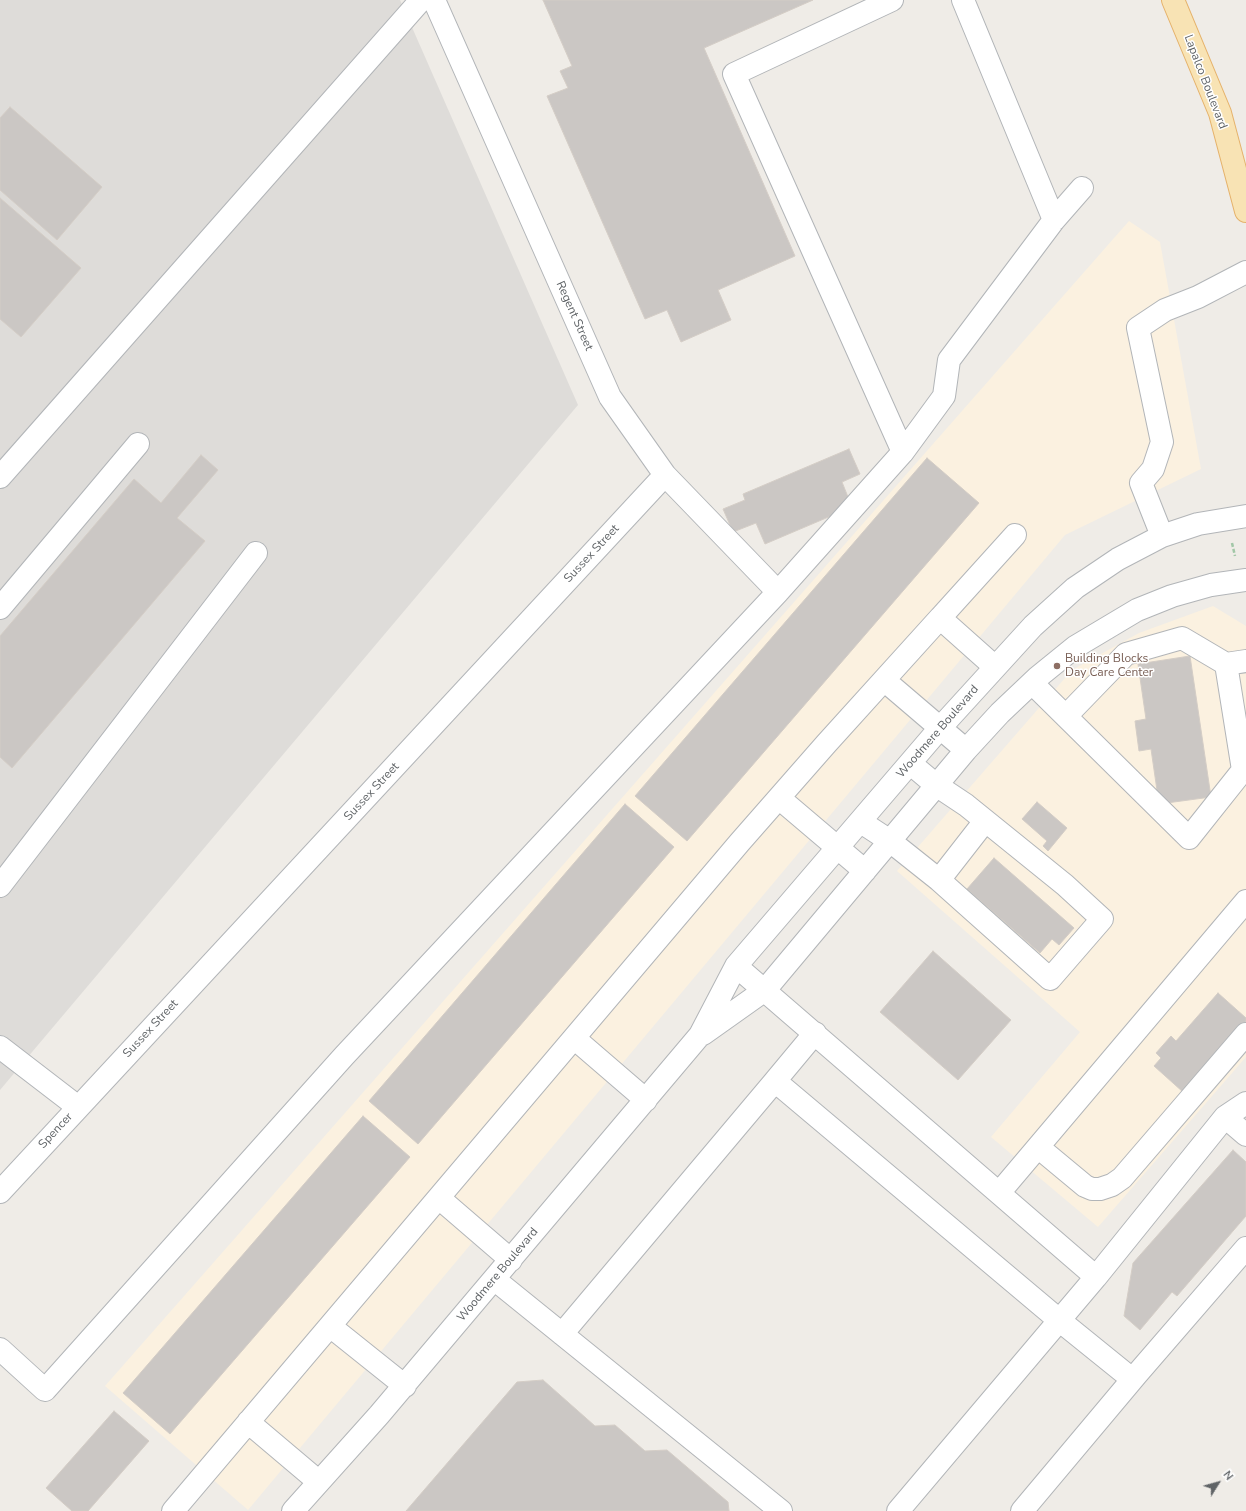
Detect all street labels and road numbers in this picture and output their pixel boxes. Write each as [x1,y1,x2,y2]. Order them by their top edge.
street label: Lapalco Boulevard [1180,33,1230,131]
street label: Regent Street [552,279,596,353]
street label: Sussex Street [561,522,623,586]
street label: Woodmere Boulevard [894,683,982,781]
street label: Sussex Street [341,760,403,824]
street label: Sussex Street [120,997,182,1061]
street label: Spencer [36,1110,76,1152]
street label: Woodmere Boulevard [455,1225,541,1325]

